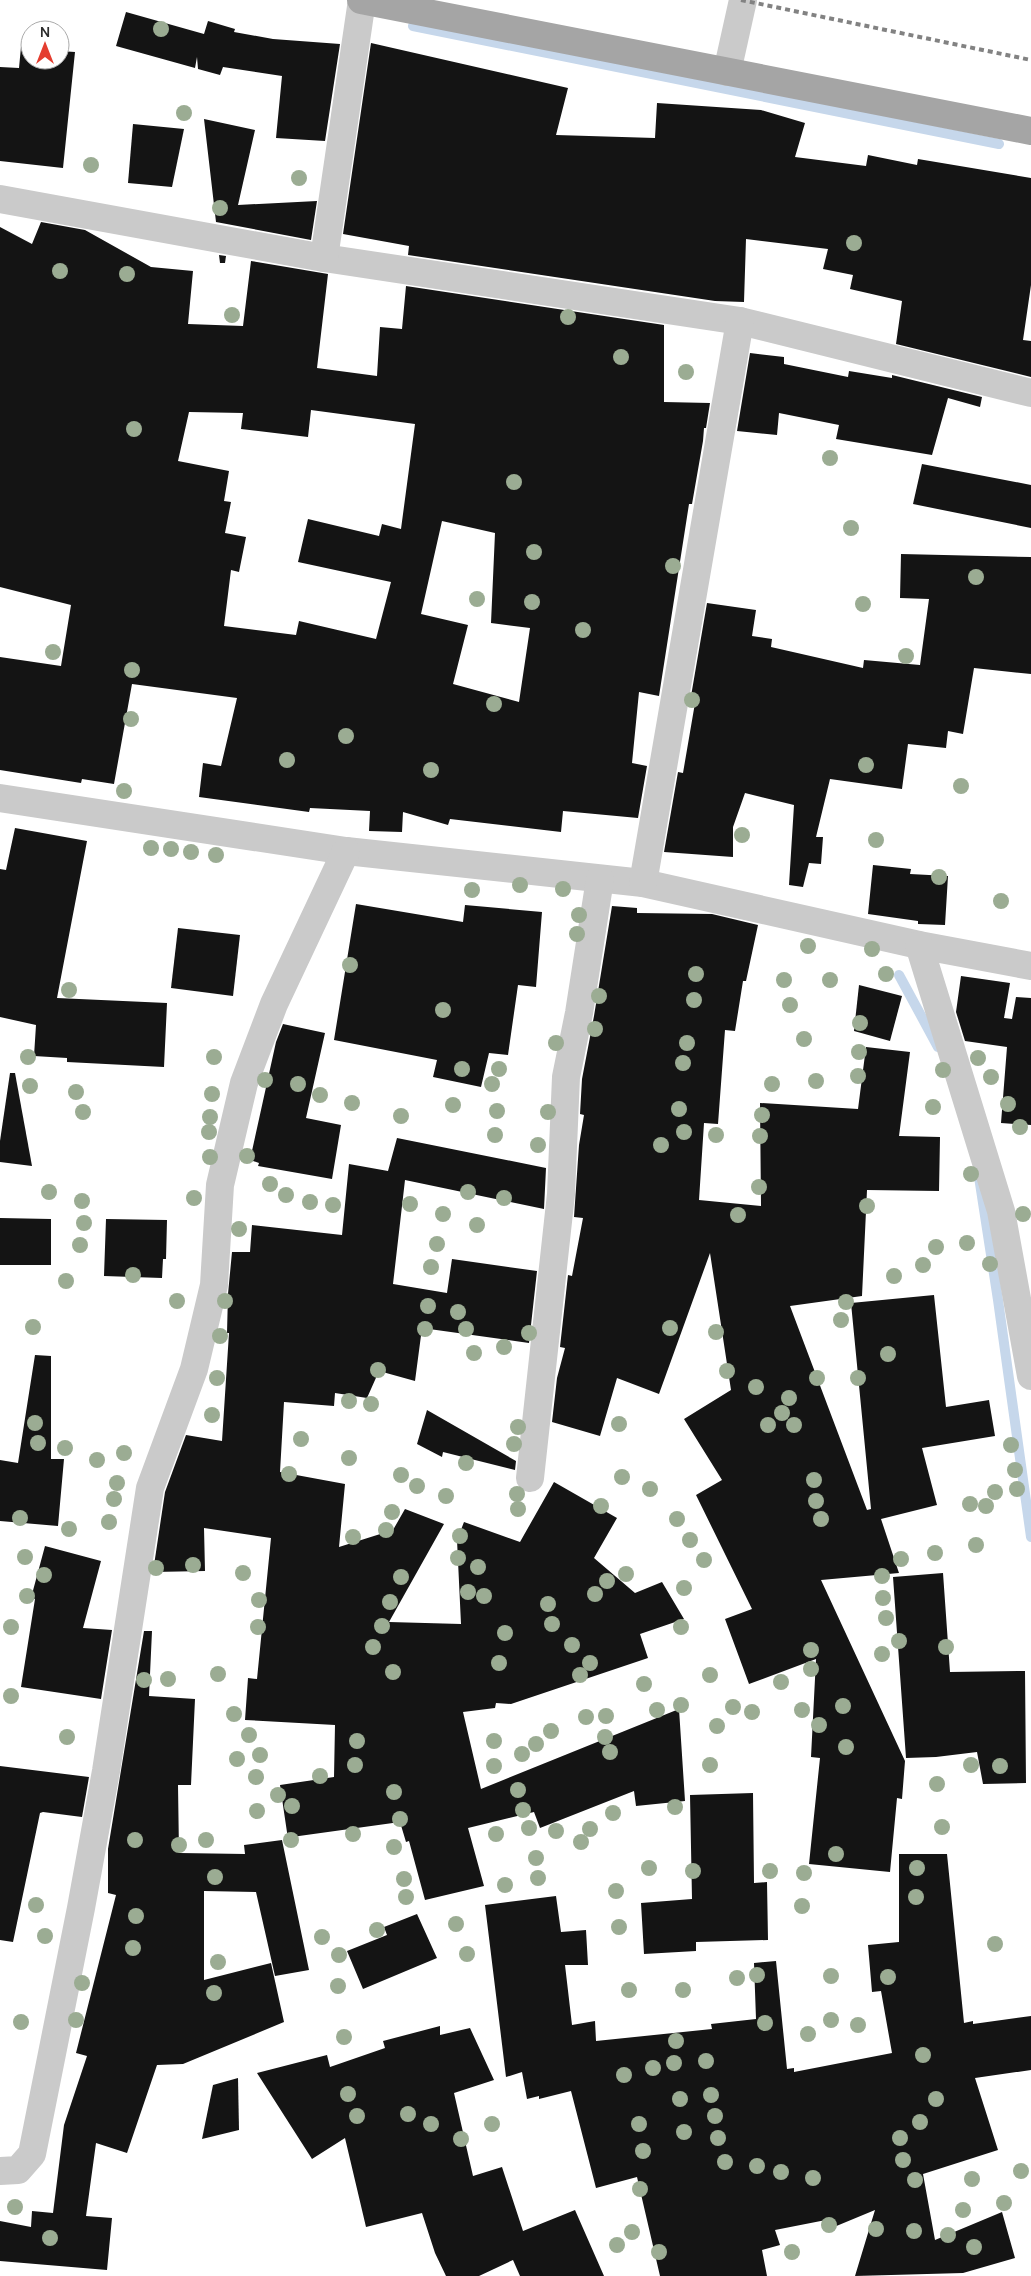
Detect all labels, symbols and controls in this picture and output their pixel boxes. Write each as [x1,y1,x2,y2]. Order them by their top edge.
north arrow [20,20,70,70]
text: N [40,22,50,41]

